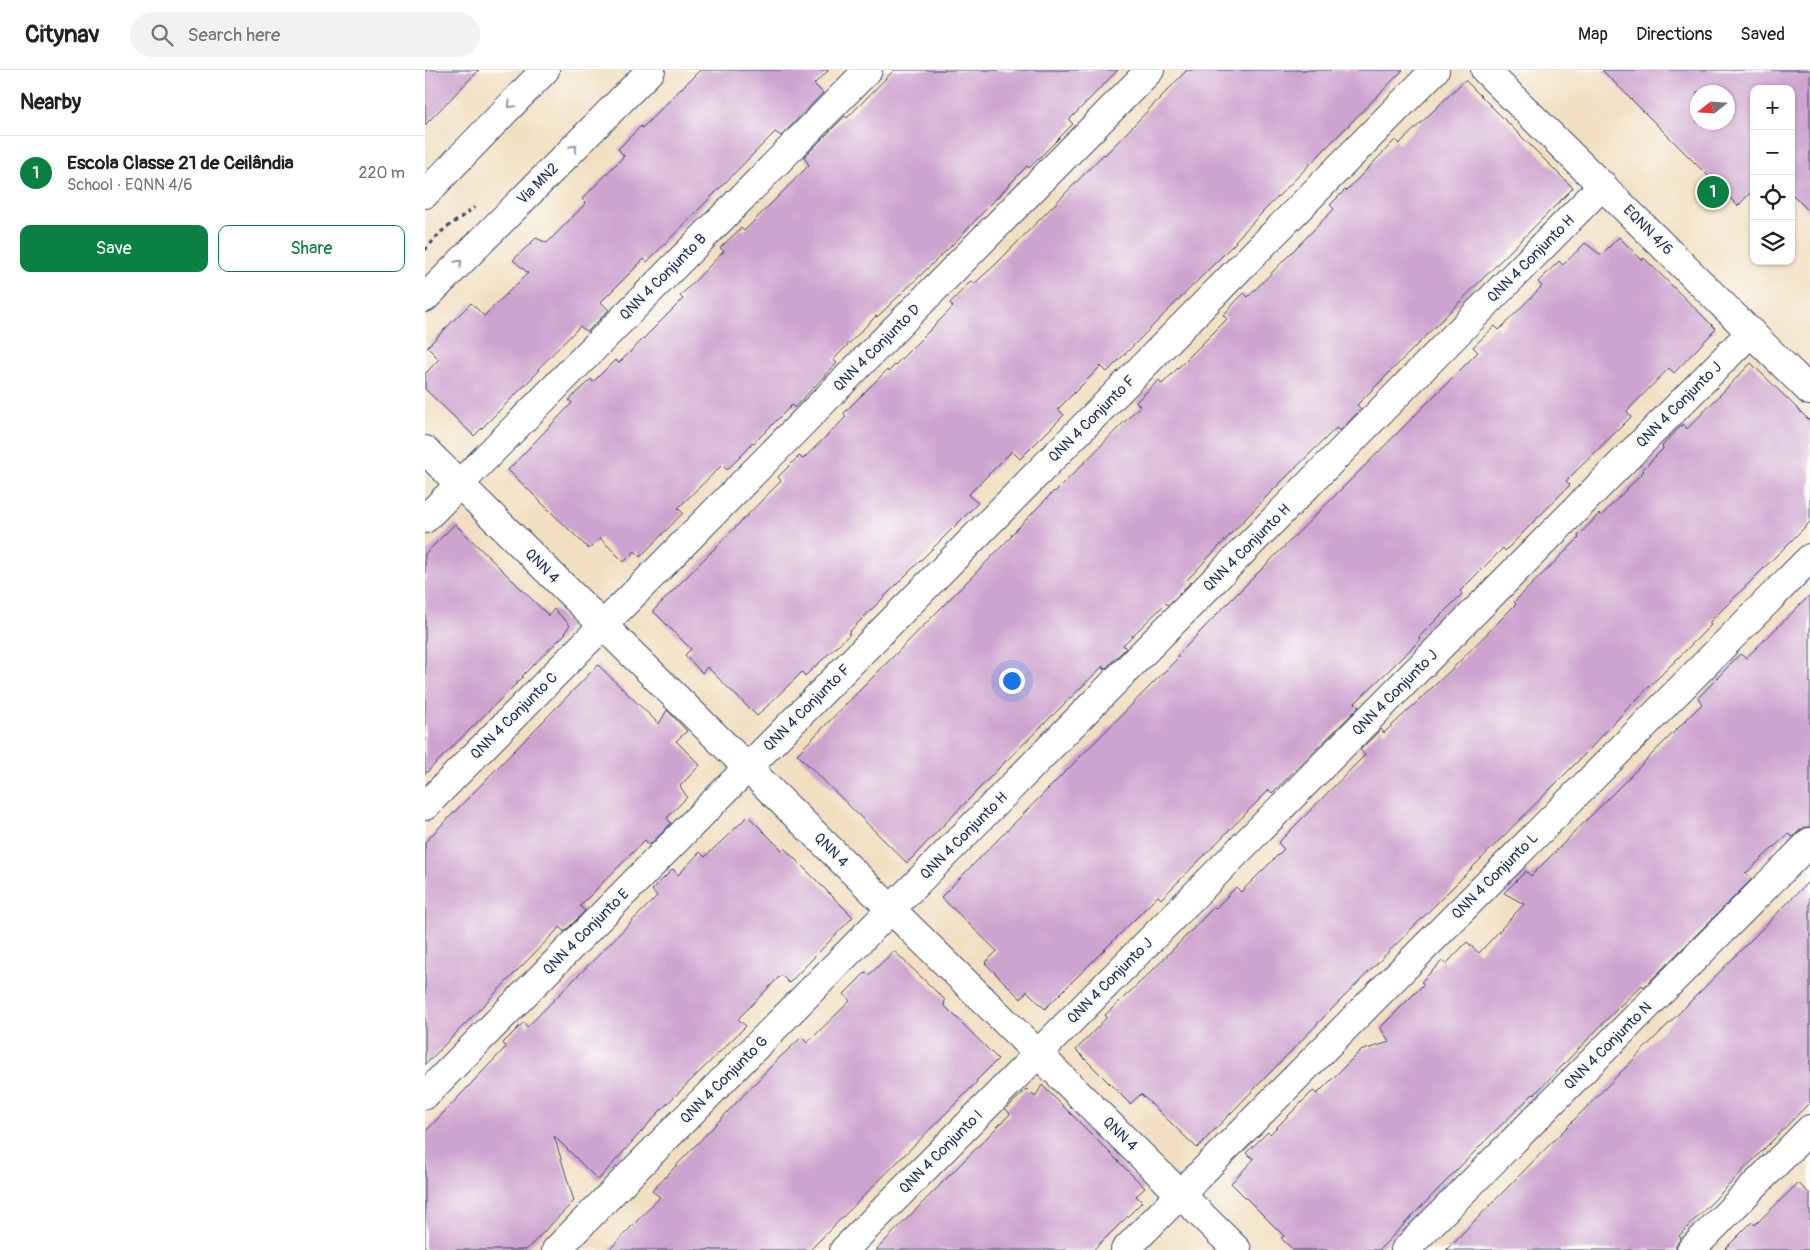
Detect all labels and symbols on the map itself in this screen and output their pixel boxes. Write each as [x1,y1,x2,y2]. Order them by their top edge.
north arrow [1690,85,1735,130]
one-way arrow [508,99,517,108]
one-way arrow [568,145,577,154]
street label: Via MN2 [513,159,563,209]
pin: 1 [1697,173,1729,211]
street label: EQNN 4/6 [1619,201,1677,259]
street label: QNN 4 Conjunto H [1483,211,1579,307]
street label: QNN 4 Conjunto B [616,230,710,324]
one-way arrow [453,260,462,269]
street label: QNN 4 Conjunto D [829,300,925,396]
street label: QNN 4 Conjunto J [1632,358,1726,452]
street label: QNN 4 Conjunto F [1044,371,1140,467]
street label: QNN 4 Conjunto H [1199,500,1295,596]
street label: QNN 4 [521,545,564,588]
street label: QNN 4 Conjunto J [1348,646,1442,740]
street label: QNN 4 Conjunto F [759,660,855,756]
street label: QNN 4 Conjunto C [466,668,562,764]
your location [999,668,1025,694]
street label: QNN 4 Conjunto H [916,788,1012,884]
street label: QNN 4 [810,829,853,872]
street label: QNN 4 Conjunto L [1448,829,1542,923]
street label: QNN 4 Conjunto E [539,885,633,979]
street label: QNN 4 Conjunto J [1063,934,1157,1028]
street label: QNN 4 Conjunto N [1560,998,1656,1094]
street label: QNN 4 Conjunto G [676,1032,772,1128]
street label: QNN 4 Conjunto I [895,1106,987,1198]
street label: QNN 4 [1099,1113,1142,1155]

